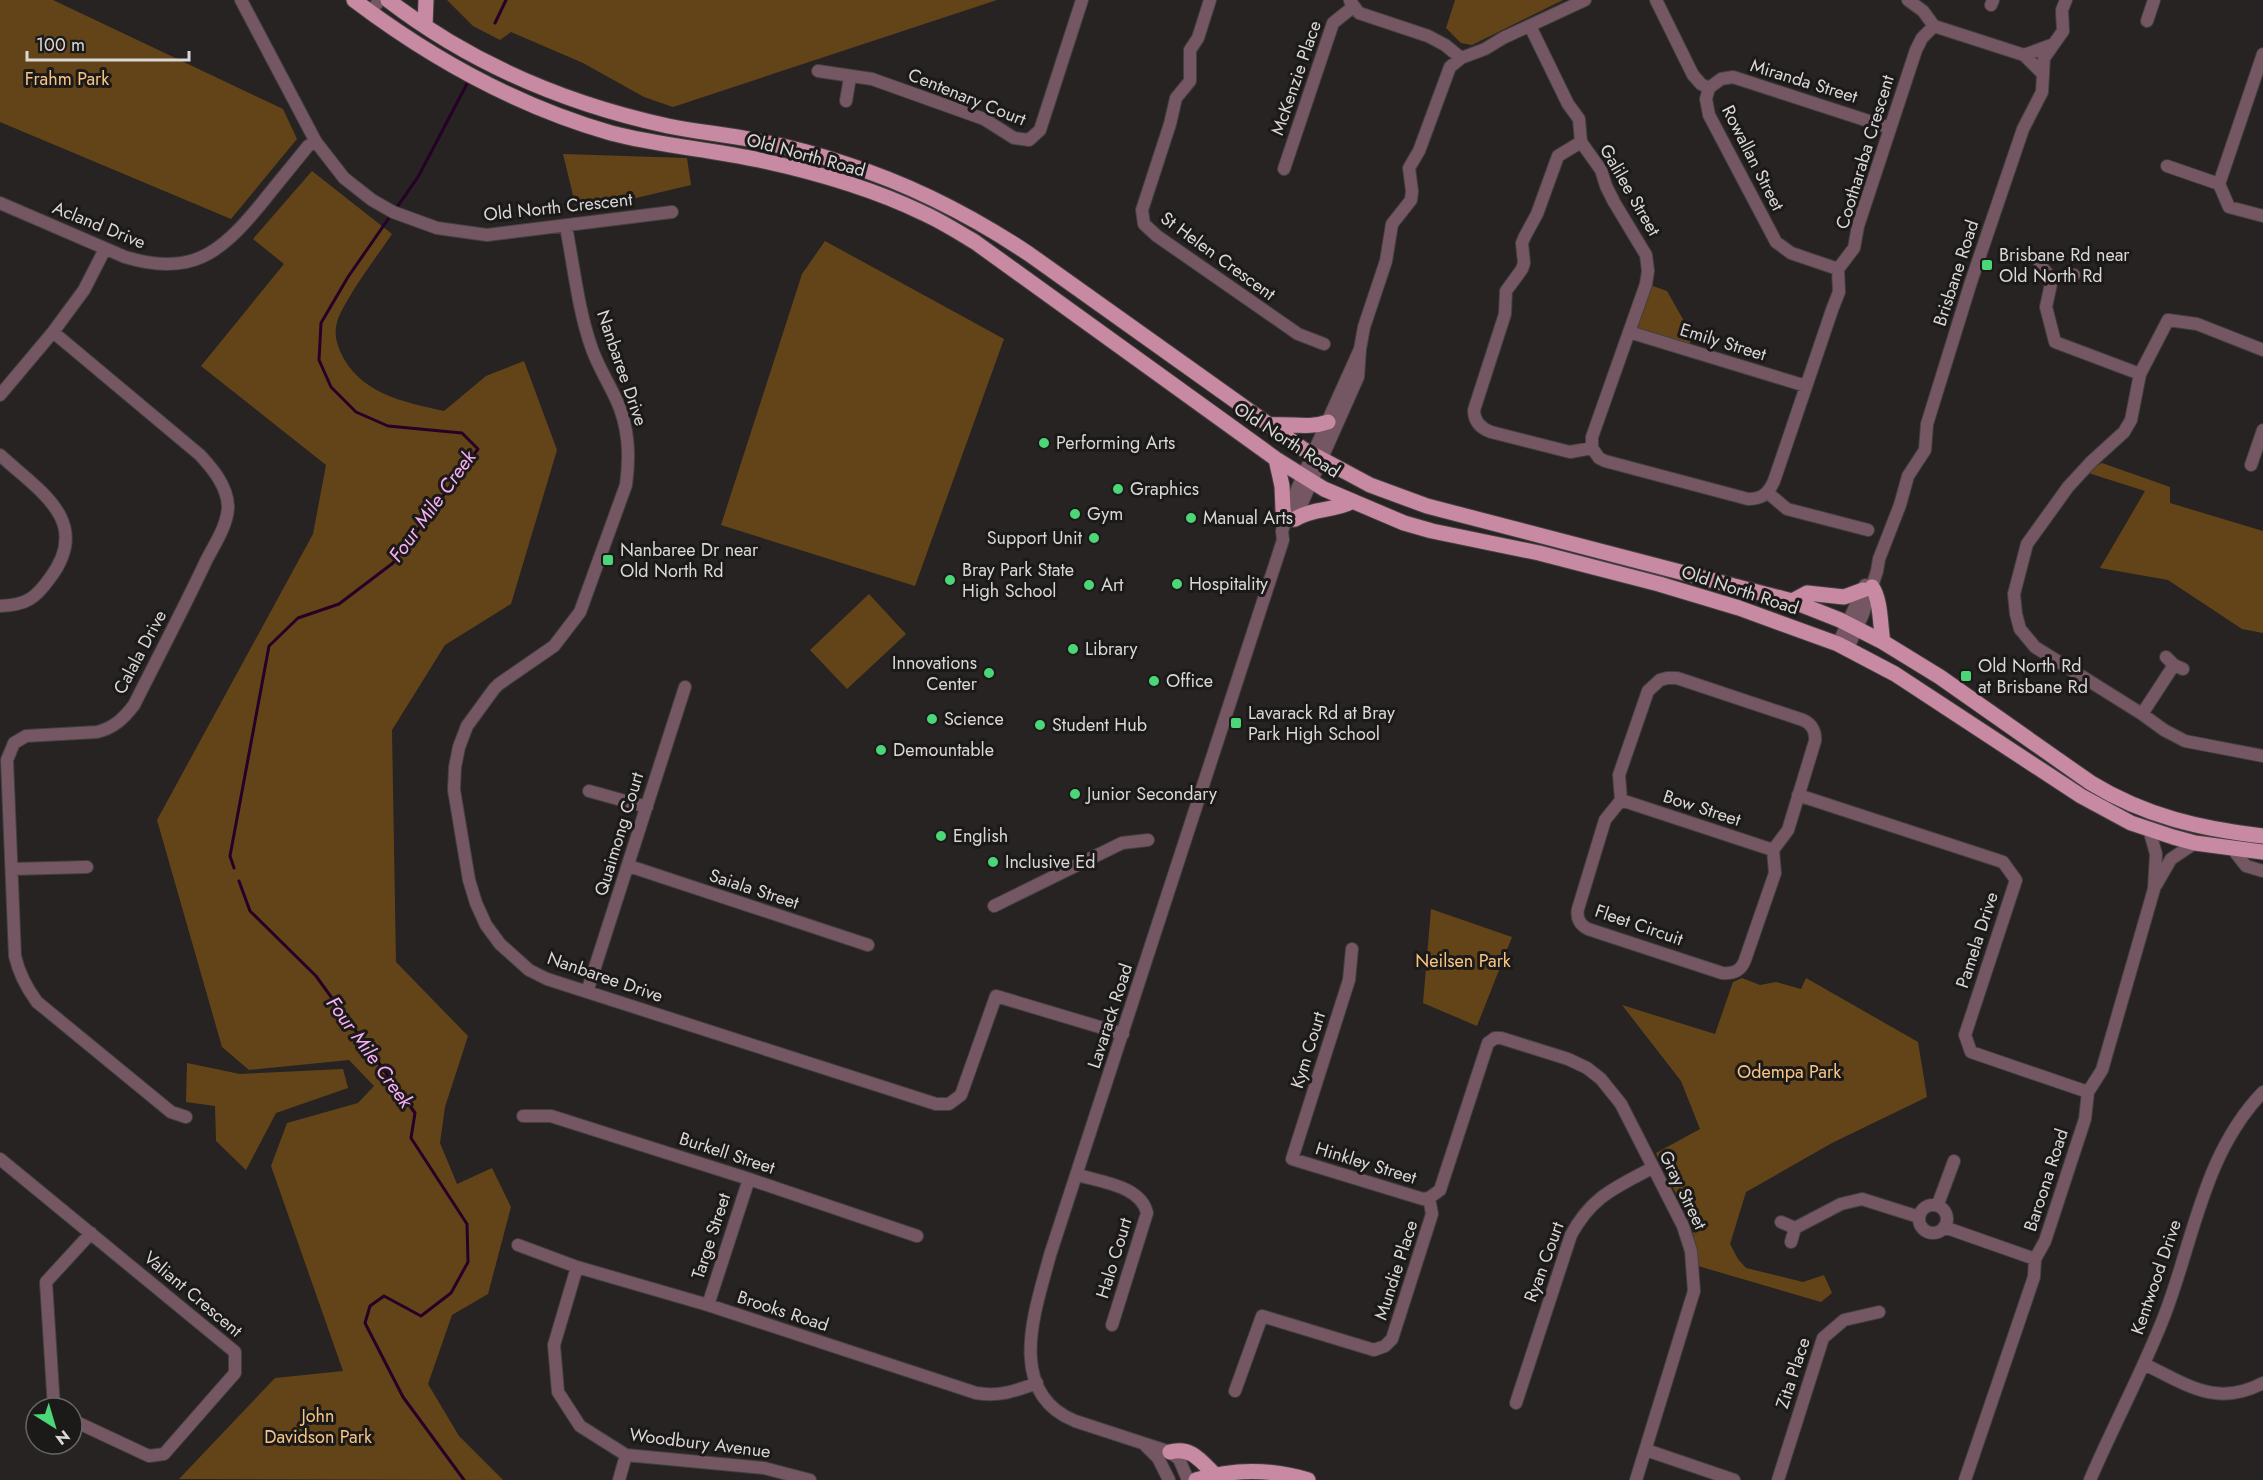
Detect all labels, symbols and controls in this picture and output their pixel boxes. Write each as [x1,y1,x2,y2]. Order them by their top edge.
street label: McKenzie Place [1264,17,1328,139]
scale bar [27,24,189,62]
text: 100 m [36,32,85,58]
street label: Miranda Street [1747,52,1861,110]
street label: Centenary Court [904,62,1030,133]
park label: Frahm Park [25,66,109,92]
street label: Cootharaba Crescent [1829,71,1901,232]
street label: Rowallan Street [1715,101,1791,216]
street label: Old North Road [744,127,868,183]
street label: Galilee Street [1593,139,1667,241]
street label: Old North Crescent [482,186,634,228]
street label: Acland Drive [49,195,149,255]
street label: St Helen Crescent [1155,205,1281,307]
street label: Brisbane Road [1927,217,1985,329]
place label: Brisbane Rd near Old North Rd [1999,242,2130,289]
marker: Brisbane Rd near Old North Rd [1980,258,1994,272]
street label: Nanbaree Drive [590,307,654,429]
street label: Emily Street [1677,317,1770,368]
street label: Old North Road [1229,396,1345,484]
place label: Performing Arts [1056,430,1175,456]
marker: Performing Arts [1037,436,1051,450]
water label: Four Mile Creek [382,443,484,568]
place label: Graphics [1130,476,1199,502]
marker: Graphics [1111,482,1125,496]
place label: Gym [1087,501,1123,527]
place label: Manual Arts [1203,505,1293,531]
marker: Gym [1068,507,1082,521]
marker: Manual Arts [1184,511,1198,525]
place label: Support Unit [987,525,1083,551]
marker: Support Unit [1087,531,1101,545]
place label: Nanbaree Dr near Old North Rd [620,537,759,584]
marker: Nanbaree Dr near Old North Rd [601,553,615,567]
place label: Bray Park State High School [962,557,1074,604]
street label: Old North Road [1678,559,1802,621]
place label: Hospitality [1189,571,1268,597]
place label: Art [1101,572,1124,598]
marker: Bray Park State High School [943,573,957,587]
marker: Hospitality [1170,577,1184,591]
marker: Art [1082,578,1096,592]
street label: Calala Drive [107,605,173,699]
place label: Library [1085,636,1138,662]
marker: Library [1066,642,1080,656]
place label: Innovations Center [892,650,978,697]
place label: Old North Rd at Brisbane Rd [1978,653,2088,700]
marker: Innovations Center [982,666,996,680]
place label: Office [1166,668,1213,694]
marker: Old North Rd at Brisbane Rd [1959,669,1973,683]
marker: Office [1147,674,1161,688]
place label: Lavarack Rd at Bray Park High School [1248,700,1395,747]
place label: Science [944,706,1004,732]
marker: Science [925,712,939,726]
place label: Student Hub [1052,712,1147,738]
marker: Lavarack Rd at Bray Park High School [1229,716,1243,730]
marker: Student Hub [1033,718,1047,732]
place label: Demountable [893,737,994,763]
marker: Demountable [874,743,888,757]
street label: Quaimong Court [588,768,650,899]
place label: Junior Secondary [1085,781,1217,807]
street label: Bow Street [1660,783,1745,833]
marker: Junior Secondary [1068,787,1082,801]
place label: English [953,823,1008,849]
marker: English [934,829,948,843]
place label: Inclusive Ed [1005,849,1095,875]
marker: Inclusive Ed [986,855,1000,869]
street label: Saiala Street [706,862,803,916]
street label: Pamela Drive [1949,889,2005,991]
street label: Fleet Circuit [1592,898,1687,952]
street label: Nanbaree Drive [544,945,666,1009]
park label: Neilsen Park [1415,948,1511,974]
street label: Lavarack Road [1081,960,1139,1072]
water label: Four Mile Creek [319,990,421,1115]
street label: Kym Court [1284,1008,1332,1091]
park label: Odempa Park [1737,1059,1841,1085]
street label: Burkell Street [676,1125,779,1181]
street label: Baroona Road [2017,1125,2075,1235]
street label: Hinkley Street [1312,1135,1420,1191]
street label: Gray Street [1653,1146,1714,1234]
street label: Targe Street [685,1189,737,1282]
street label: Halo Court [1089,1214,1139,1301]
street label: Kentwood Drive [2124,1216,2188,1338]
street label: Mundie Place [1368,1217,1424,1323]
street label: Ryan Court [1517,1218,1571,1306]
street label: Valiant Crescent [138,1245,249,1344]
street label: Brooks Road [734,1284,832,1338]
street label: Zita Place [1769,1334,1817,1412]
north arrow [24,1396,84,1456]
park label: John Davidson Park [264,1403,372,1450]
street label: Woodbury Avenue [628,1421,772,1465]
text: N [51,1425,75,1451]

